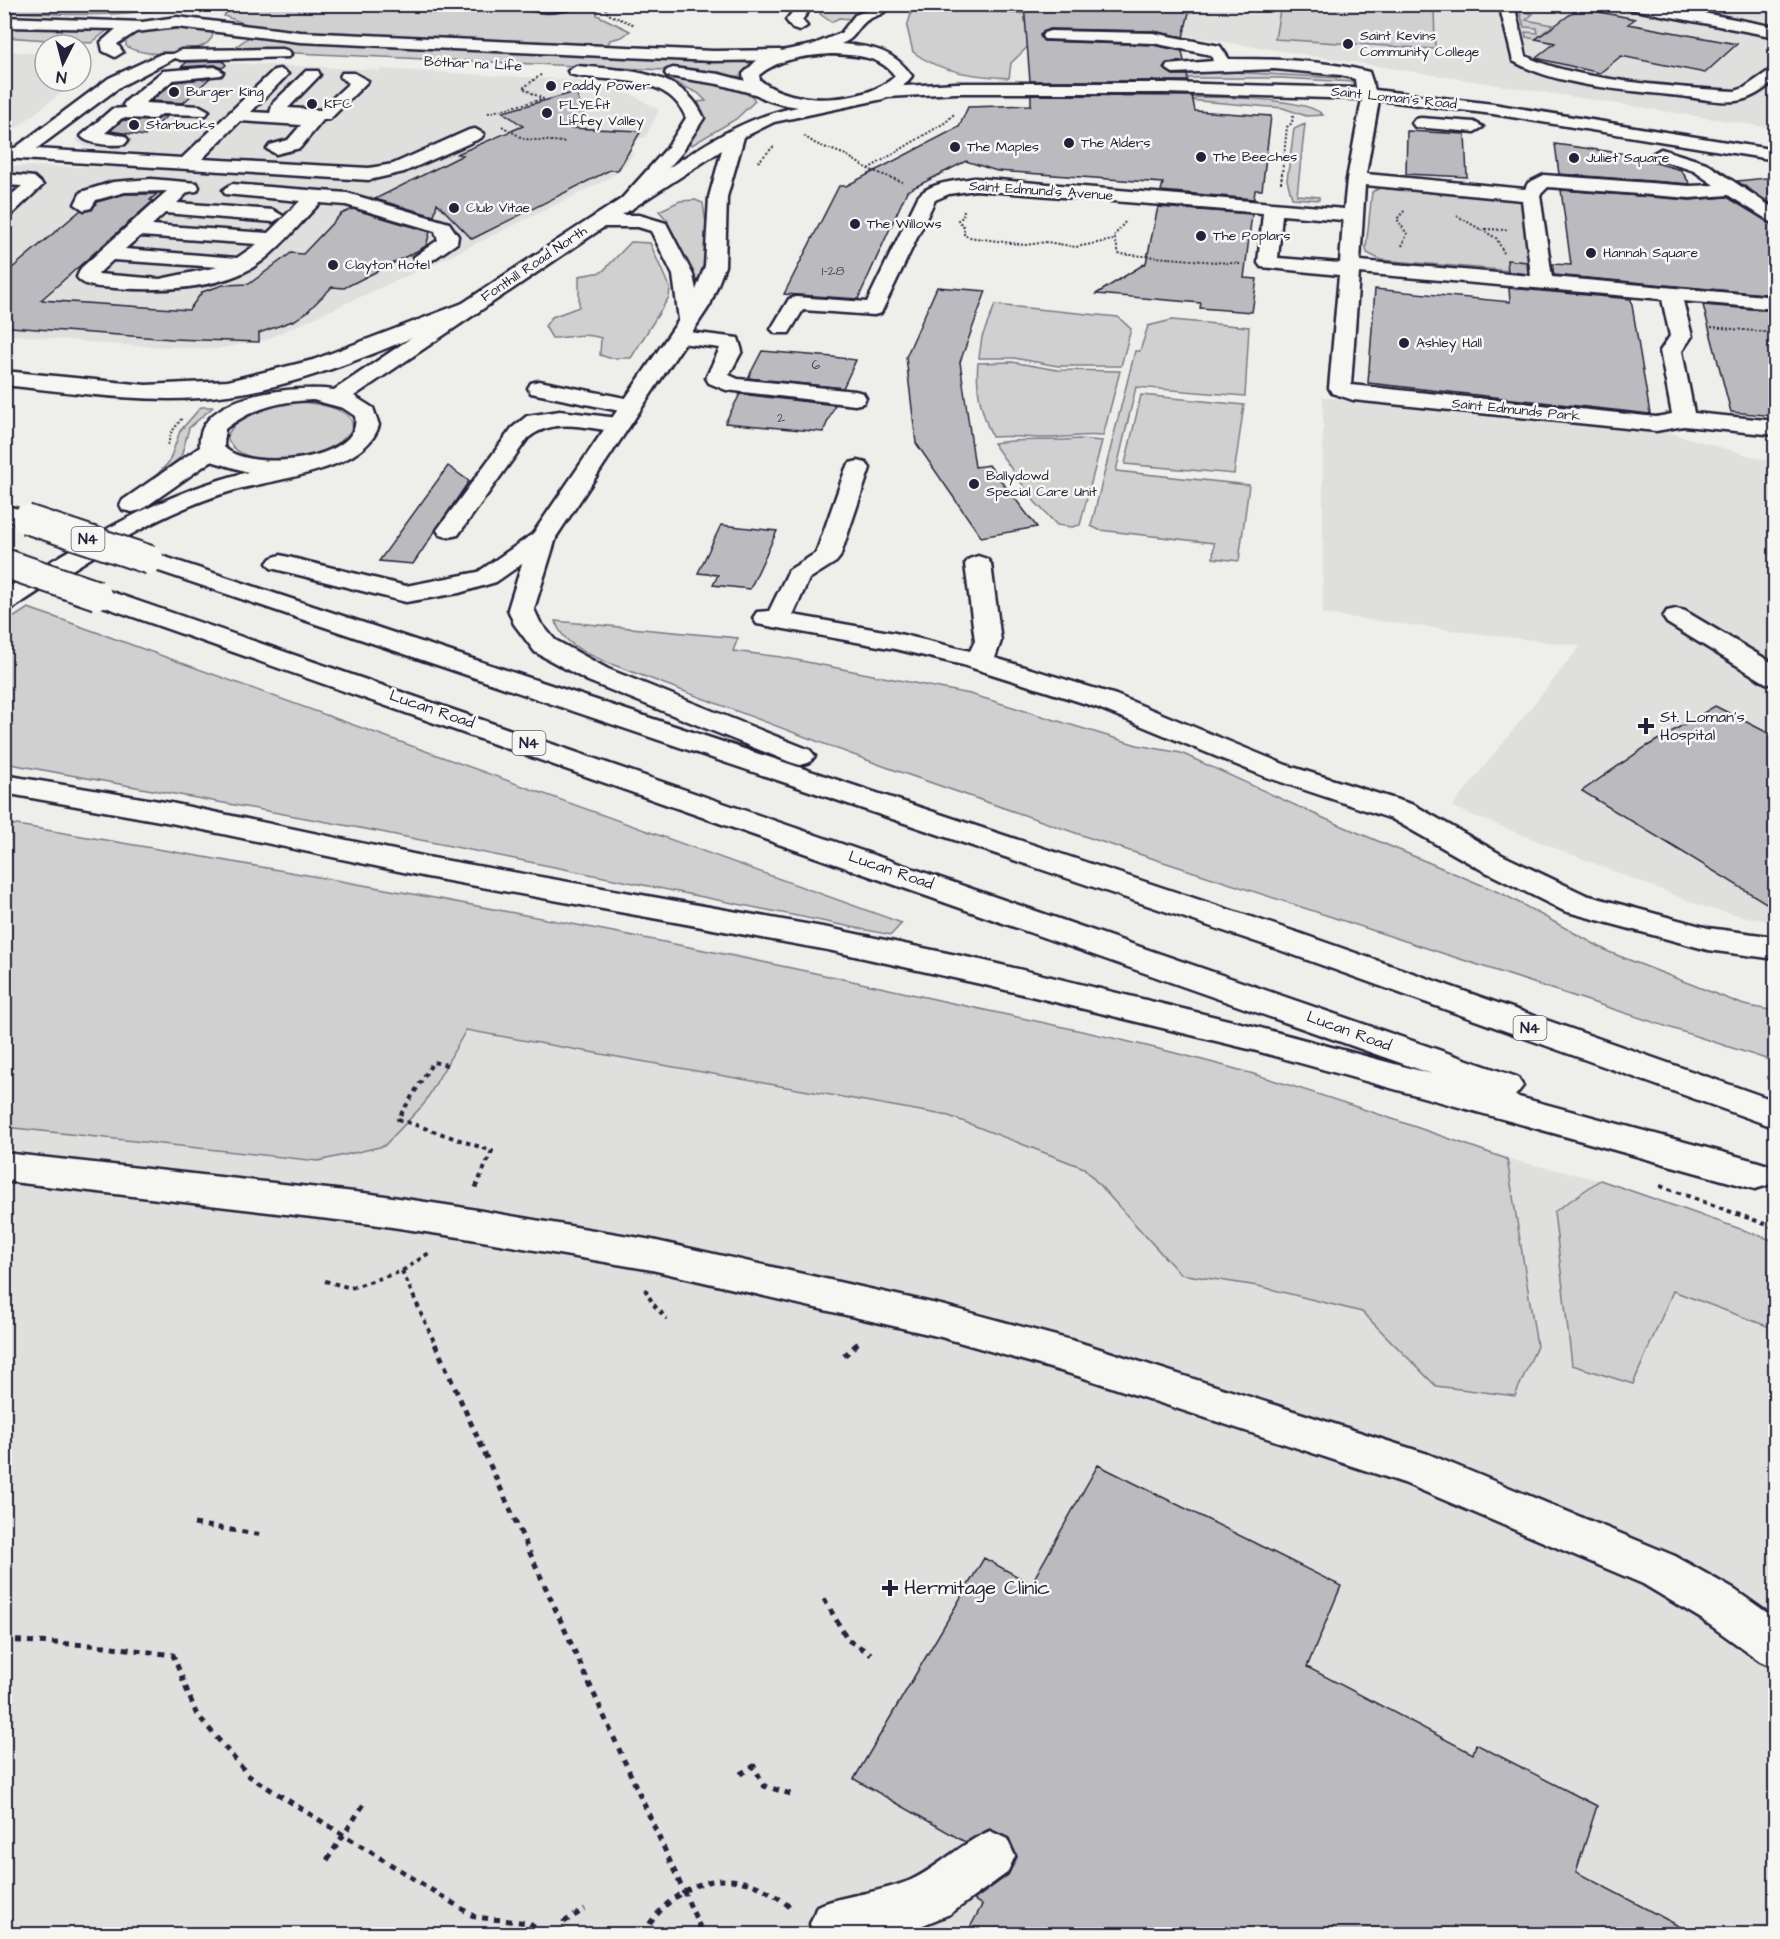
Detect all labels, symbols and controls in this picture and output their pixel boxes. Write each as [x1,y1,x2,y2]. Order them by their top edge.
place label: Saint Kevins Community College [1360,26,1480,62]
north arrow [33,33,93,93]
marker: Saint Kevins Community College [1341,37,1355,51]
street label: Bóthar na Life [423,51,523,77]
text: N [55,65,68,88]
place label: Paddy Power [563,76,650,96]
marker: Paddy Power [544,79,558,93]
street label: Saint Loman's Road [1330,81,1458,115]
place label: Burger King [186,82,264,102]
marker: Burger King [167,85,181,99]
place label: KFC [324,94,352,114]
place label: FLYEfit Liffey Valley [559,95,644,131]
marker: KFC [305,97,319,111]
marker: FLYEfit Liffey Valley [540,106,554,120]
place label: Starbucks [146,115,215,135]
marker: Starbucks [127,118,141,132]
place label: The Alders [1081,133,1151,153]
marker: The Alders [1062,136,1076,150]
place label: The Maples [967,137,1039,157]
marker: The Maples [948,140,962,154]
place label: The Beeches [1213,147,1297,167]
place label: Juliet Square [1586,148,1670,168]
marker: The Beeches [1194,150,1208,164]
marker: Juliet Square [1567,151,1581,165]
street label: Saint Edmund's Avenue [968,176,1114,206]
place label: Club Vitae [466,198,530,218]
marker: Club Vitae [447,201,461,215]
place label: The Willows [867,214,942,234]
marker: The Willows [848,217,862,231]
street label: Fonthill Road North [477,221,591,307]
place label: The Poplars [1213,226,1291,246]
marker: The Poplars [1194,229,1208,243]
place label: Hannah Square [1603,243,1698,263]
marker: Hannah Square [1584,246,1598,260]
place label: Clayton Hotel [345,255,430,275]
marker: Clayton Hotel [326,258,340,272]
house number: 1-28 [821,261,845,281]
place label: Ashley Hall [1416,333,1482,353]
marker: Ashley Hall [1397,336,1411,350]
house number: 6 [812,355,821,375]
street label: Saint Edmunds Park [1451,393,1582,427]
house number: 2 [777,408,785,428]
place label: Ballydowd Special Care Unit [986,466,1097,502]
marker: Ballydowd Special Care Unit [967,477,981,491]
road number: N4 [72,527,104,551]
street label: Lucan Road [387,684,477,734]
place label: St. Loman's Hospital [1660,706,1745,746]
marker: St. Loman's Hospital [1637,717,1655,735]
road number: N4 [512,731,546,755]
street label: Lucan Road [846,845,936,895]
street label: Lucan Road [1304,1006,1394,1056]
road number: N4 [1514,1016,1546,1040]
place label: Hermitage Clinic [904,1574,1050,1603]
marker: Hermitage Clinic [881,1579,899,1597]

